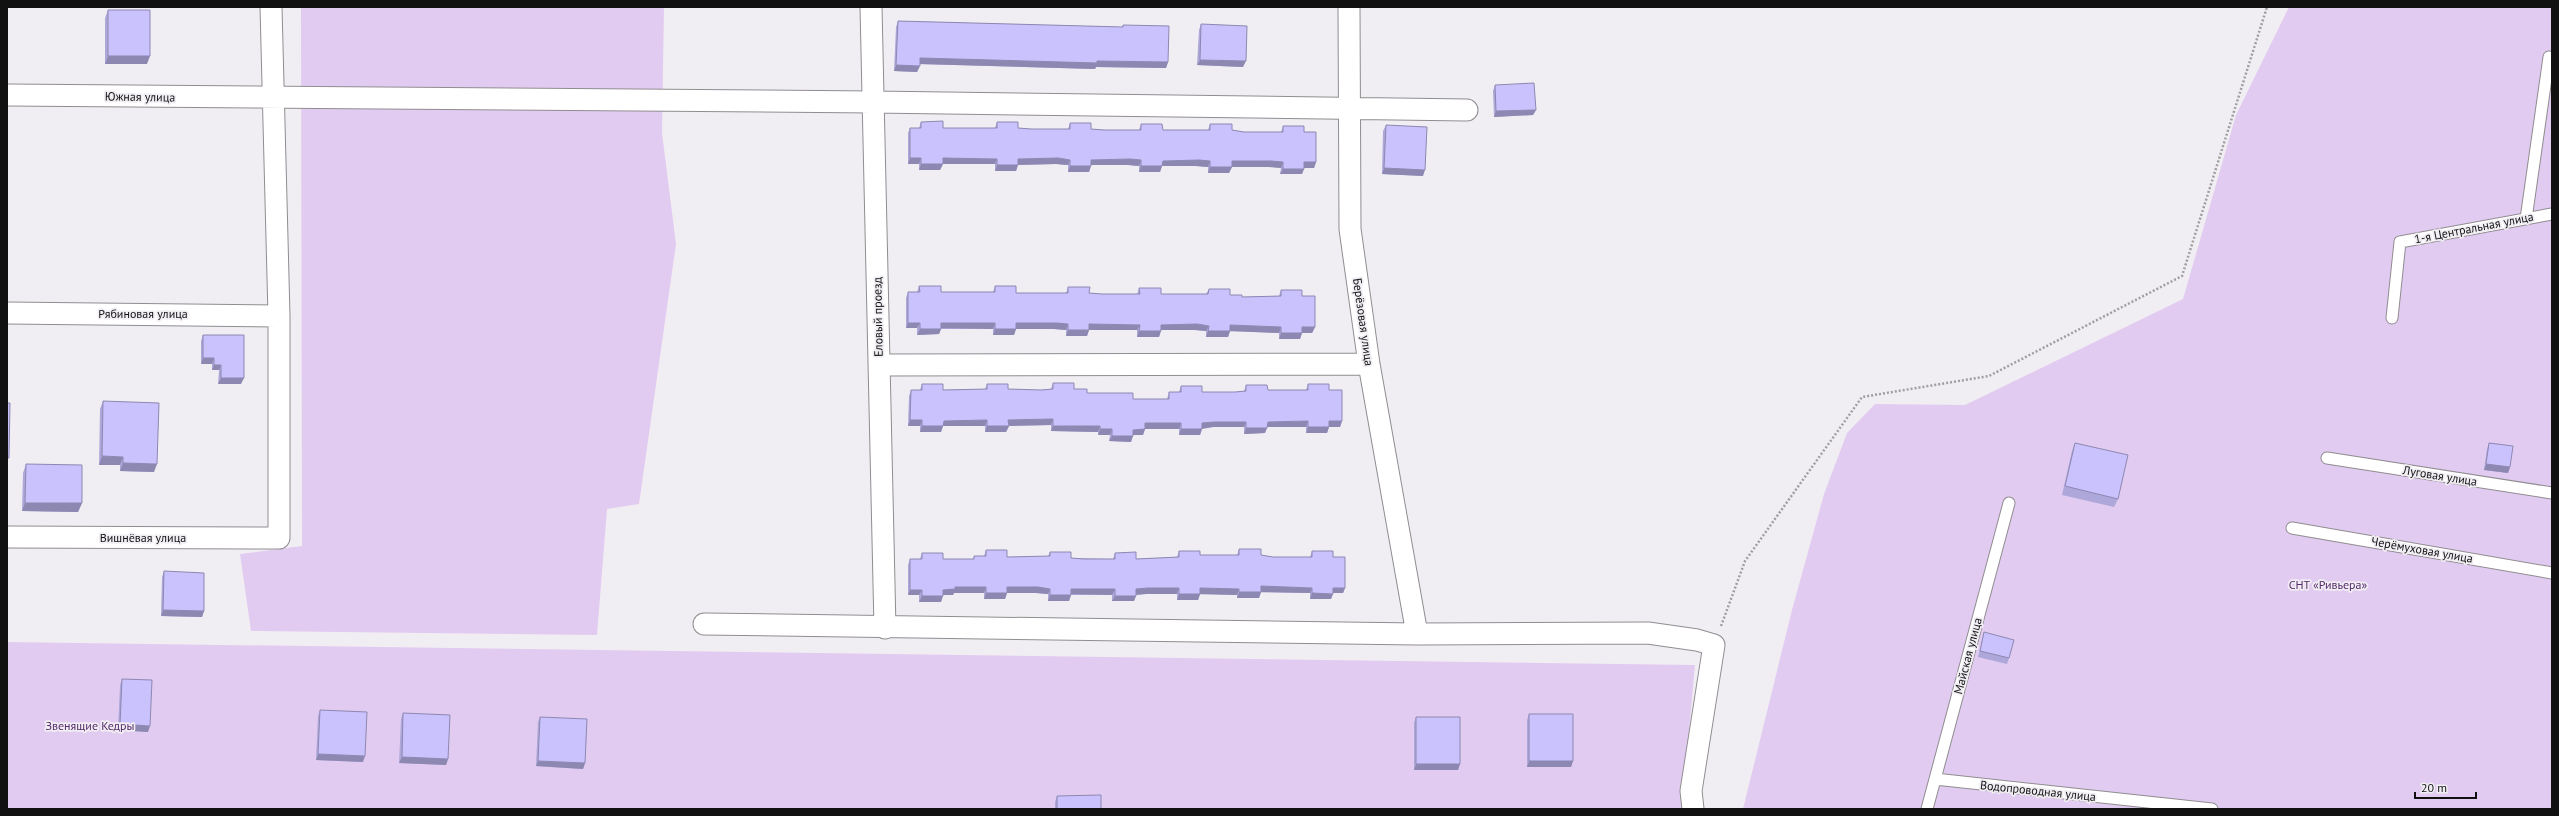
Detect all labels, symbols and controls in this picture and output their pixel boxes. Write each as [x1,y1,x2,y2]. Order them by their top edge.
street label: Южная улица [105,88,175,105]
street label: 1-я Центральная улица [2413,209,2535,246]
street label: Еловый проезд [869,276,886,357]
street label: Берёзовая улица [1350,277,1377,367]
street label: Рябиновая улица [98,306,188,321]
street label: Луговая улица [2401,462,2478,489]
street label: Вишнёвая улица [100,530,186,545]
street label: Черёмуховая улица [2370,533,2474,566]
park label: СНТ «Ривьера» [2289,577,2368,592]
street label: Майская улица [1950,616,1985,696]
park label: Звенящие Кедры [46,718,134,733]
scale bar [2415,774,2476,800]
street label: Водопроводная улица [1979,777,2097,804]
text: 20 m [2421,780,2447,795]

